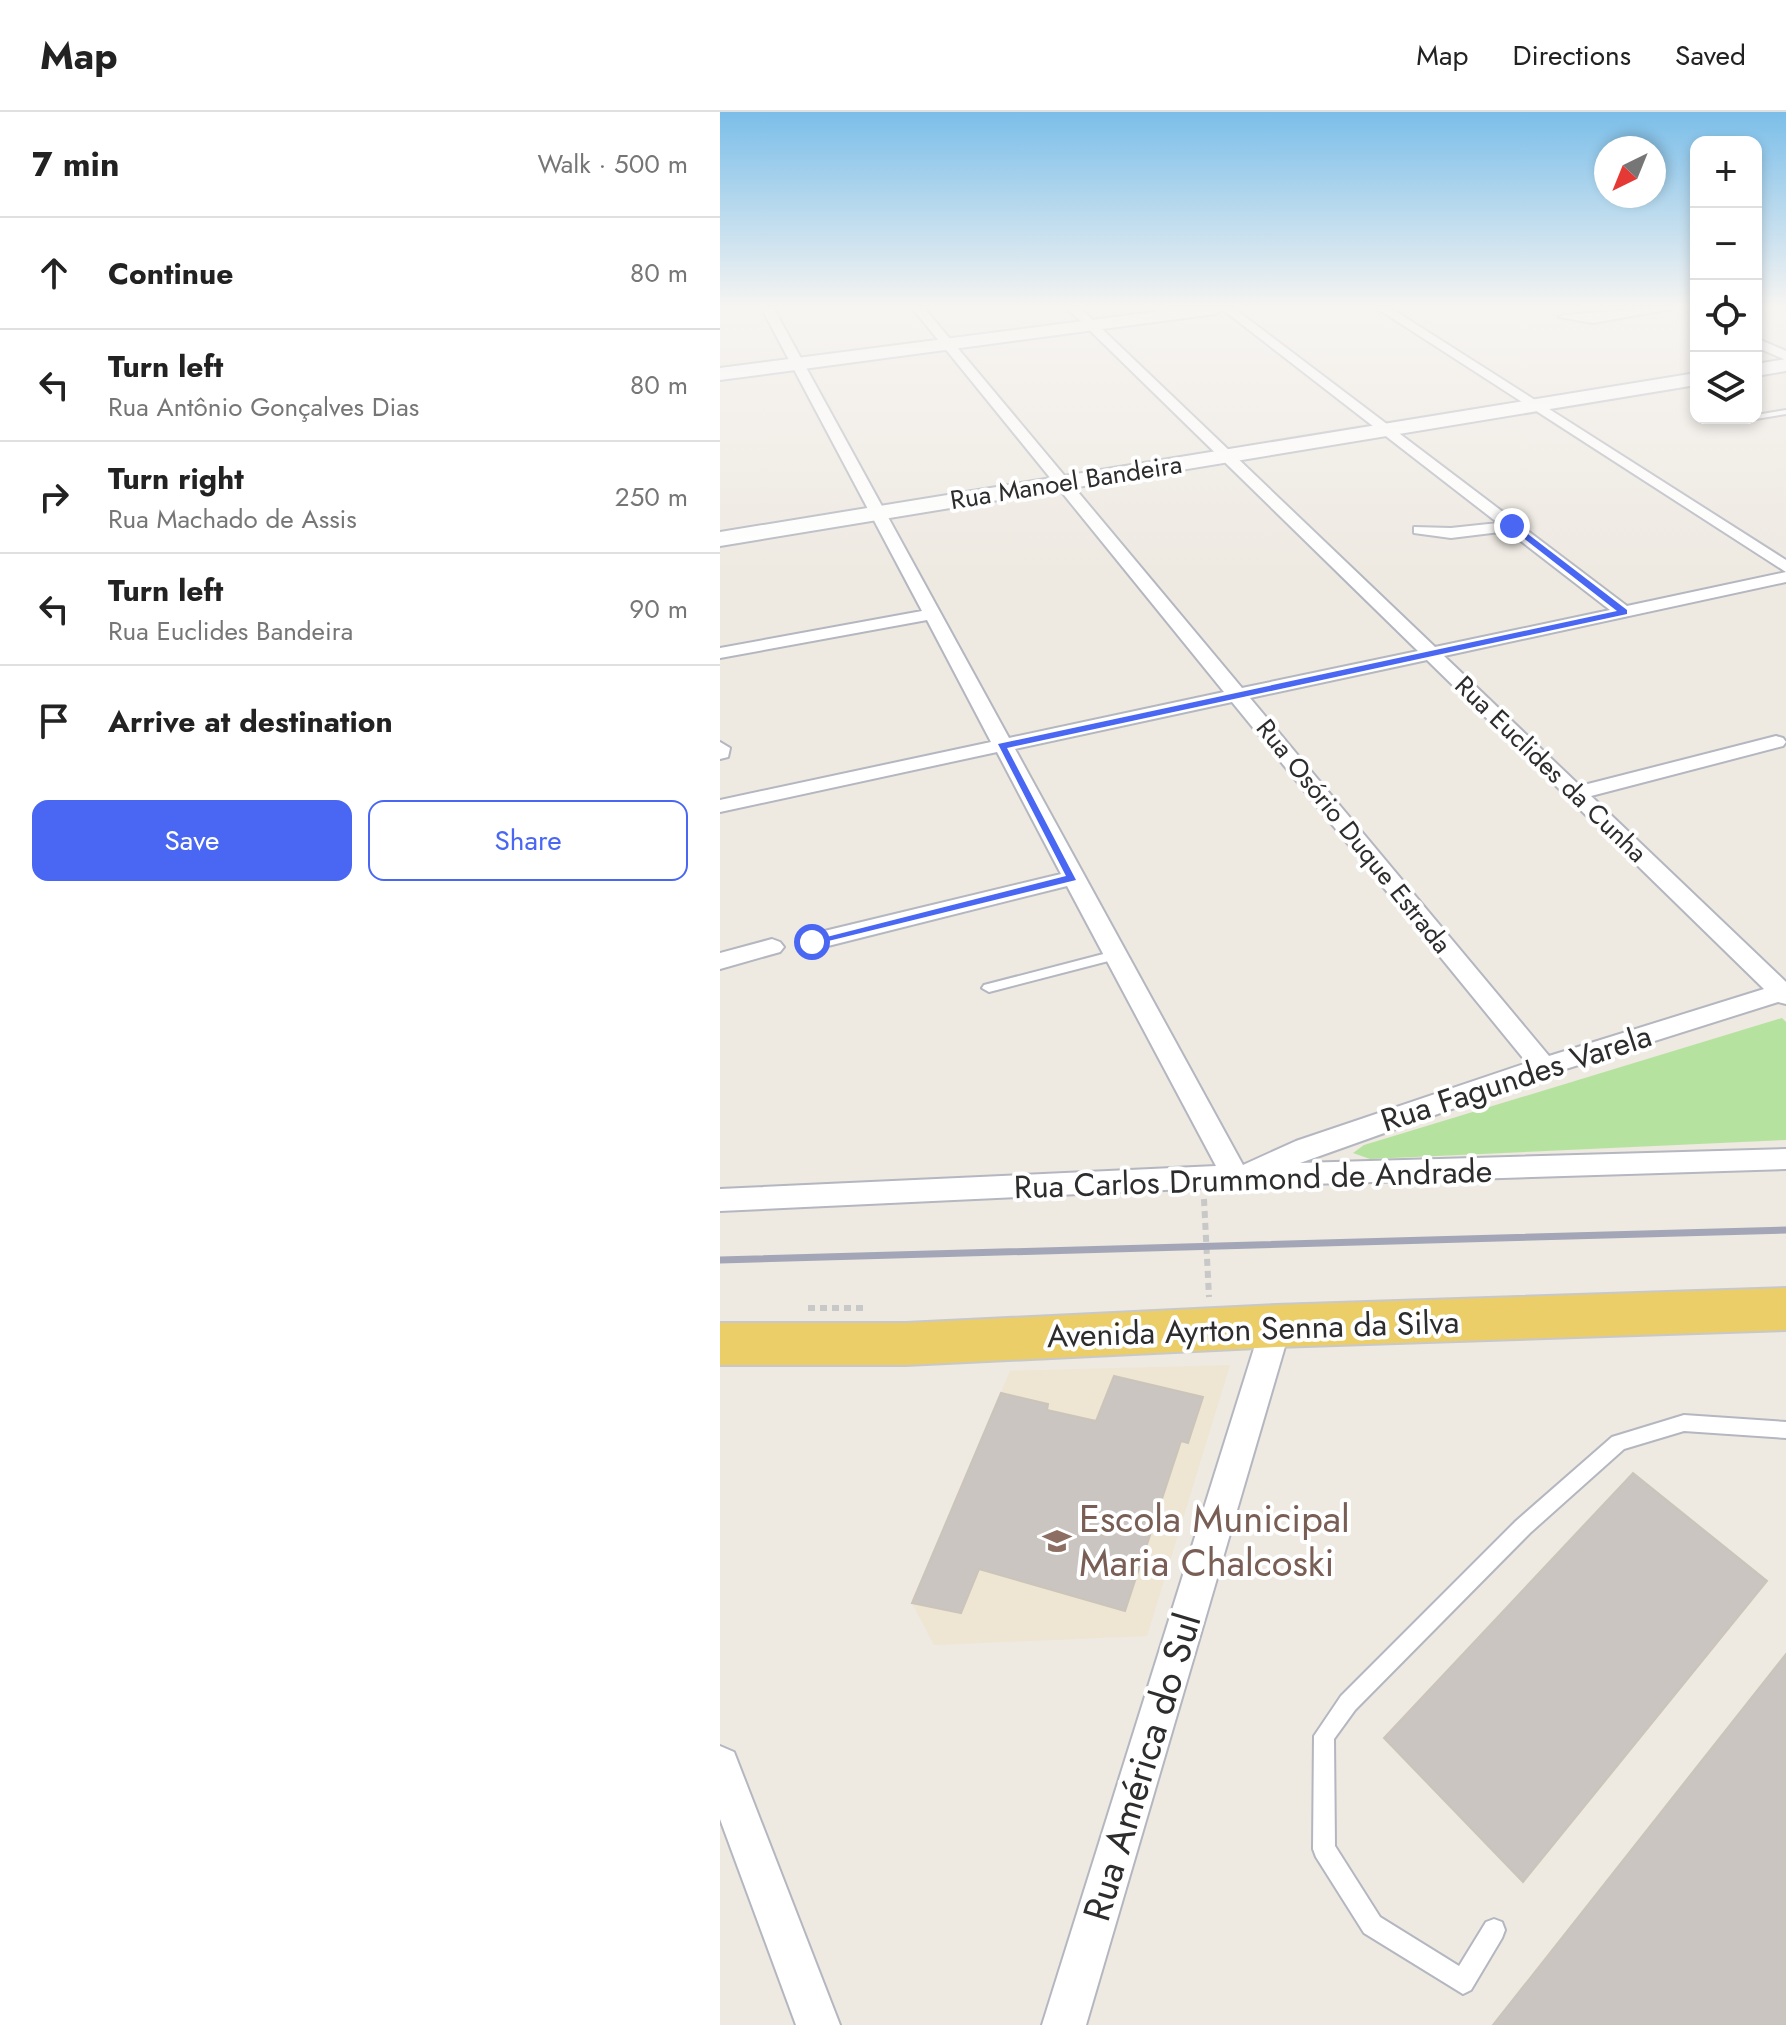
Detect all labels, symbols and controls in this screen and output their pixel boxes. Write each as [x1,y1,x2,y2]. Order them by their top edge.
text: Map [40,28,118,83]
text: Map [1416,35,1468,76]
text: Directions [1512,35,1631,76]
text: Saved [1675,35,1746,76]
north arrow [1594,136,1666,208]
map controls [1690,136,1762,424]
button: + [1690,136,1762,208]
text: 7 min [32,140,120,189]
text: Walk · 500 m [538,145,688,183]
button: − [1690,208,1762,280]
icon: ahead [32,251,76,295]
text: Continue [108,252,234,295]
text: 80 m [630,254,688,292]
button: locate [1690,280,1762,352]
text: Turn left [108,345,223,388]
button: layers [1690,352,1762,424]
icon: left [32,363,76,407]
text: 80 m [630,366,688,404]
text: Rua Antônio Gonçalves Dias [108,388,419,426]
street label: Rua Manoel Bandeira [947,445,1185,519]
text: Turn right [108,457,244,500]
icon: right [32,475,76,519]
text: 250 m [615,478,688,516]
text: Rua Machado de Assis [108,500,357,538]
route end [1494,508,1530,544]
text: Turn left [108,569,223,612]
icon: left [32,587,76,631]
text: 90 m [629,590,688,628]
text: Rua Euclides Bandeira [108,612,353,650]
street label: Rua Euclides da Cunha [1446,667,1656,871]
icon: arrive [32,699,76,743]
text: Arrive at destination [108,700,393,743]
street label: Rua Osório Duque Estrada [1247,711,1461,961]
button: Save [32,800,352,881]
button: Share [368,800,688,881]
route start [794,924,830,960]
street label: Rua Fagundes Varela [1375,1013,1657,1143]
street label: Rua Carlos Drummond de Andrade [1013,1148,1493,1210]
street label: Avenida Ayrton Senna da Silva [1046,1299,1460,1359]
place label: Escola Municipal Maria Chalcoski [1079,1491,1350,1590]
school or university icon: Escola Municipal Maria Chalcoski [1042,1526,1072,1556]
street label: Rua América do Sul [1069,1606,1214,1928]

